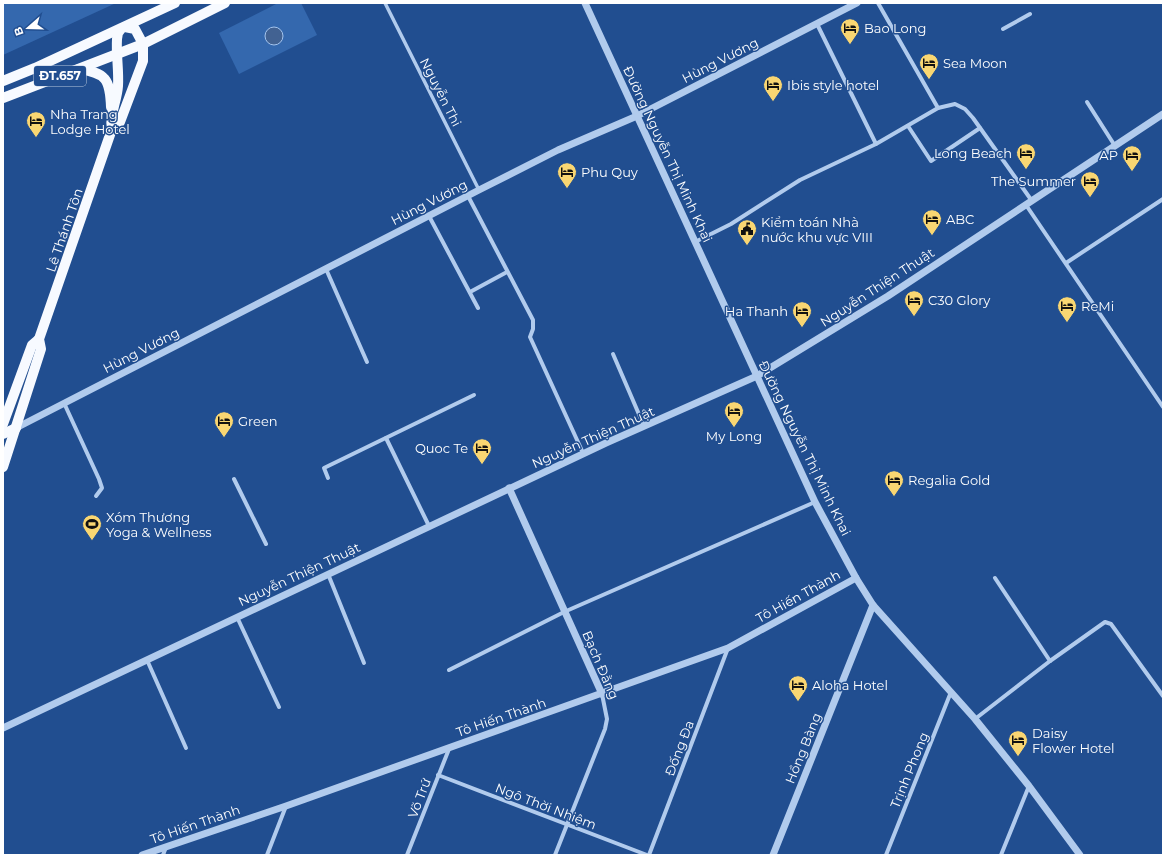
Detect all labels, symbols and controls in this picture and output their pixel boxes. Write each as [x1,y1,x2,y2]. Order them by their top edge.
north arrow [8,8,48,48]
hotel icon: Bao Long [839,17,861,45]
place label: Bao Long [864,20,926,36]
text: B [11,25,27,38]
street label: Hùng Vương [679,34,761,86]
hotel icon: Sea Moon [918,52,940,80]
street label: Nguyễn Thi [417,55,465,129]
place label: Sea Moon [943,55,1007,71]
street label: Đường Nguyễn Thị Minh Khai [620,63,716,245]
road number: ĐT.657 [34,66,86,86]
hotel icon: Ibis style hotel [762,74,784,102]
place label: Ibis style hotel [787,77,879,93]
place label: Nha Trang Lodge Hotel [50,106,130,137]
hotel icon: Nha Trang Lodge Hotel [25,110,47,138]
hotel icon: Long Beach [1015,142,1037,170]
hotel icon: AP [1121,144,1143,172]
place label: Long Beach [934,145,1012,161]
place label: AP [1099,147,1118,163]
hotel icon: Phu Quy [556,161,578,189]
place label: Phu Quy [581,164,639,180]
hotel icon: The Summer [1079,170,1101,198]
place label: The Summer [991,173,1076,189]
street label: Hùng Vương [388,176,470,228]
street label: Lê Thánh Tôn [42,186,86,274]
hotel icon: ABC [921,208,943,236]
place label: ABC [946,211,974,227]
place label: Kiểm toán Nhà nước khu vực VIII [761,214,873,245]
public building icon: Kiểm toán Nhà nước khu vực VIII [736,218,758,246]
street label: Nguyễn Thiện Thuật [817,244,937,330]
hotel icon: C30 Glory [903,289,925,317]
place label: C30 Glory [928,292,991,308]
hotel icon: ReMi [1056,295,1078,323]
place label: ReMi [1081,298,1114,314]
hotel icon: Ha Thanh [791,300,813,328]
place label: Ha Thanh [725,303,788,319]
street label: Hùng Vương [100,324,182,376]
street label: Đường Nguyễn Thị Minh Khai [756,358,854,538]
hotel icon: My Long [723,400,745,428]
street label: Nguyễn Thiện Thuật [529,403,657,471]
hotel icon: Green [213,410,235,438]
place label: Green [238,413,278,429]
place label: My Long [706,428,762,444]
hotel icon: Quoc Te [471,437,493,465]
place label: Quoc Te [415,440,468,456]
hotel icon: Regalia Gold [883,469,905,497]
place label: Regalia Gold [908,472,990,488]
place label: Xóm Thương Yoga & Wellness [106,509,212,540]
sports icon: Xóm Thương Yoga & Wellness [81,513,103,541]
street label: Nguyễn Thiện Thuật [235,539,363,609]
street label: Tô Hiến Thành [753,566,843,626]
street label: Bạch Đằng [579,628,623,702]
hotel icon: Aloha Hotel [787,674,809,702]
place label: Aloha Hotel [812,677,888,693]
street label: Tô Hiến Thành [454,694,548,740]
street label: Hồng Bàng [782,710,824,786]
street label: Đống Đa [661,718,697,778]
place label: Daisy Flower Hotel [1032,725,1115,756]
hotel icon: Daisy Flower Hotel [1007,729,1029,757]
street label: Trịnh Phong [886,730,932,810]
street label: Võ Trứ [404,776,434,820]
street label: Ngô Thời Nhiệm [493,779,599,833]
street label: Tô Hiến Thành [148,801,242,847]

